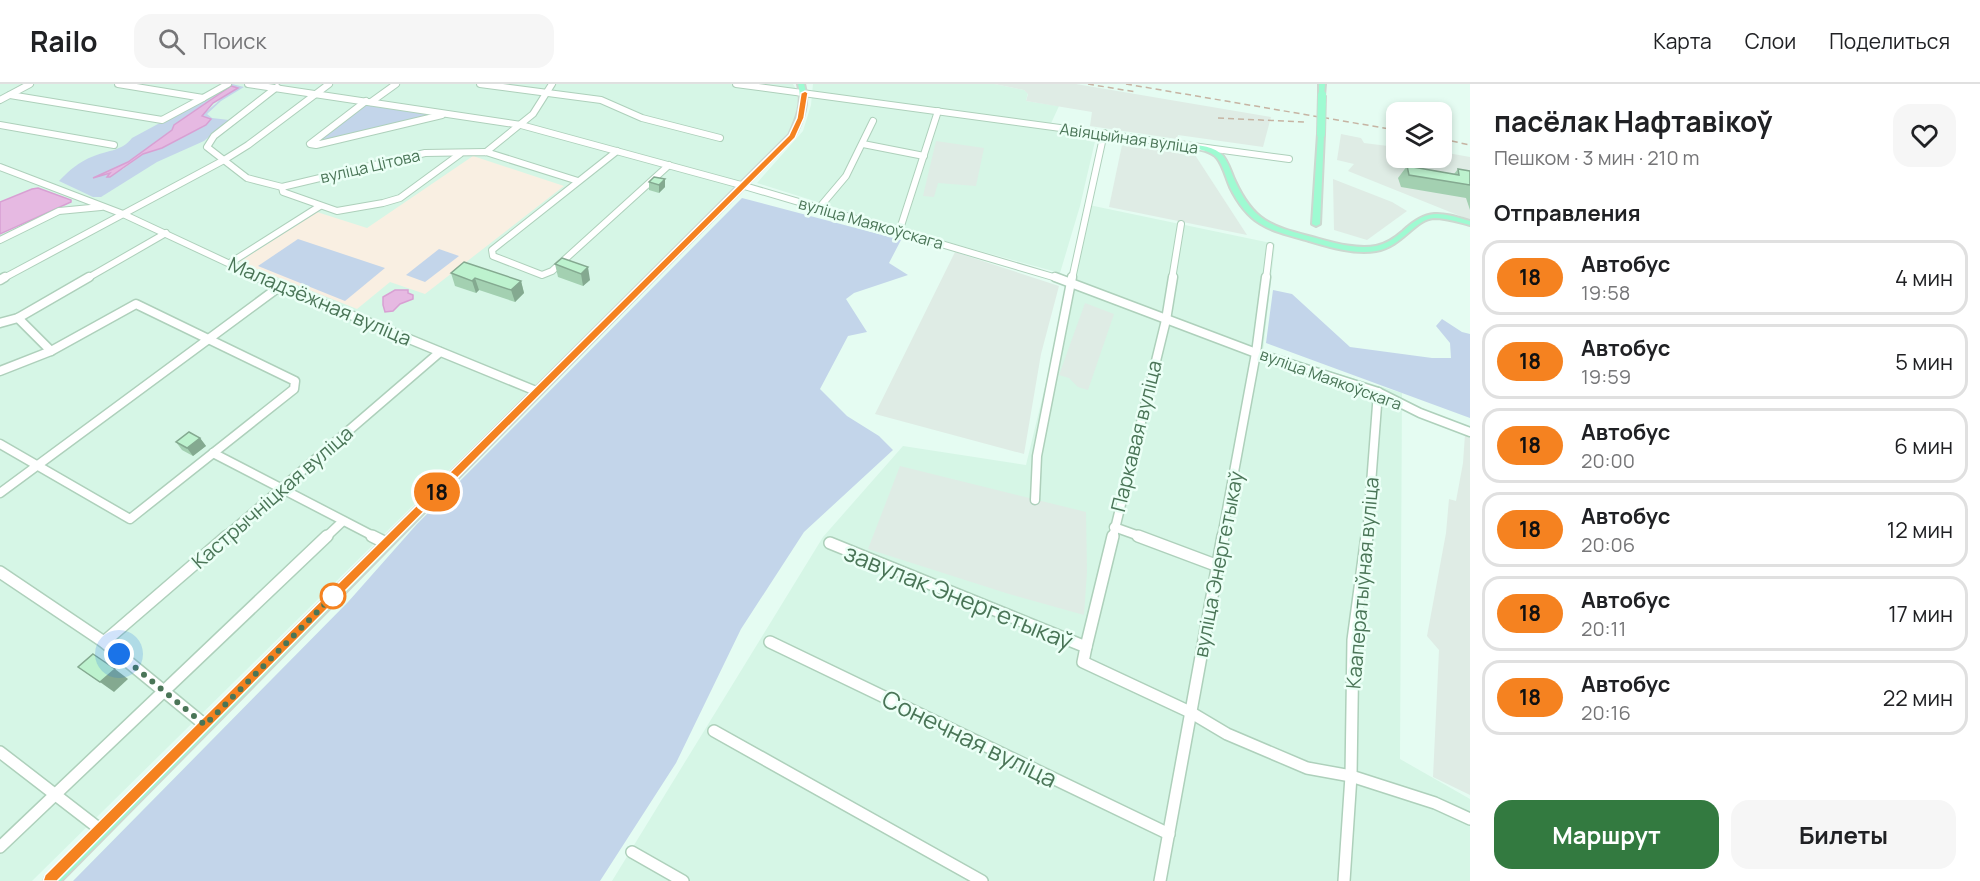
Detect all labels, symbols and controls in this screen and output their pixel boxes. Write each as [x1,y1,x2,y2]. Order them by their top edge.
search box [134,14,554,68]
text: Railo [30,22,98,60]
icon: search [155,25,188,58]
text: Поиск [203,26,266,56]
text: Карта [1653,27,1712,55]
text: Слои [1745,27,1796,55]
text: Поделиться [1829,27,1950,55]
map controls [1386,102,1452,168]
button: layers [1386,102,1452,168]
text: пасёлак Нафтавікоў [1494,102,1772,140]
button: heart [1893,104,1956,167]
street label: Авіяцыйная вуліца [1058,117,1200,159]
street label: вуліца Цітова [318,144,422,188]
text: Пешком · 3 мин · 210 m [1494,144,1700,171]
street label: вуліца Маякоўскага [796,192,946,254]
text: Отправления [1494,198,1641,228]
text: Автобус [1581,249,1670,279]
street label: Маладзёжная вуліца [224,250,416,352]
text: 18 [1519,263,1541,291]
text: 4 мин [1895,263,1953,293]
text: 19:58 [1581,279,1630,306]
text: Автобус [1581,333,1670,363]
street label: вуліца Маякоўскага [1257,343,1405,415]
text: 18 [1519,347,1541,375]
text: 5 мин [1895,347,1953,377]
street label: Паркавая вуліца [1104,357,1168,515]
text: 19:59 [1581,363,1631,390]
text: Автобус [1581,417,1670,447]
street label: Кастрычніцкая вуліца [186,419,358,575]
text: 18 [1519,431,1541,459]
text: 6 мин [1894,431,1953,461]
text: 20:00 [1581,447,1635,474]
street label: вуліца Энергетыкаў [1187,468,1249,659]
line badge: 18 [410,472,464,512]
street label: Кааператыўная вуліца [1339,476,1385,690]
text: 18 [426,478,448,506]
text: Автобус [1581,501,1670,531]
text: 18 [1519,515,1541,543]
text: 12 мин [1887,515,1953,545]
text: 20:06 [1581,531,1635,558]
street label: завулак Энергетыкаў [840,535,1079,657]
unlabelled marker [320,583,346,609]
text: Автобус [1581,585,1670,615]
text: 18 [1519,599,1541,627]
text: 17 мин [1888,599,1953,629]
text: 20:11 [1581,615,1626,642]
your location [104,639,134,669]
text: Автобус [1581,669,1670,699]
street label: Сонечная вуліца [877,681,1063,795]
text: 18 [1519,683,1541,711]
text: 22 мин [1883,683,1953,713]
text: 20:16 [1581,699,1631,726]
button: Маршрут [1494,800,1719,869]
button: Билеты [1731,800,1956,869]

